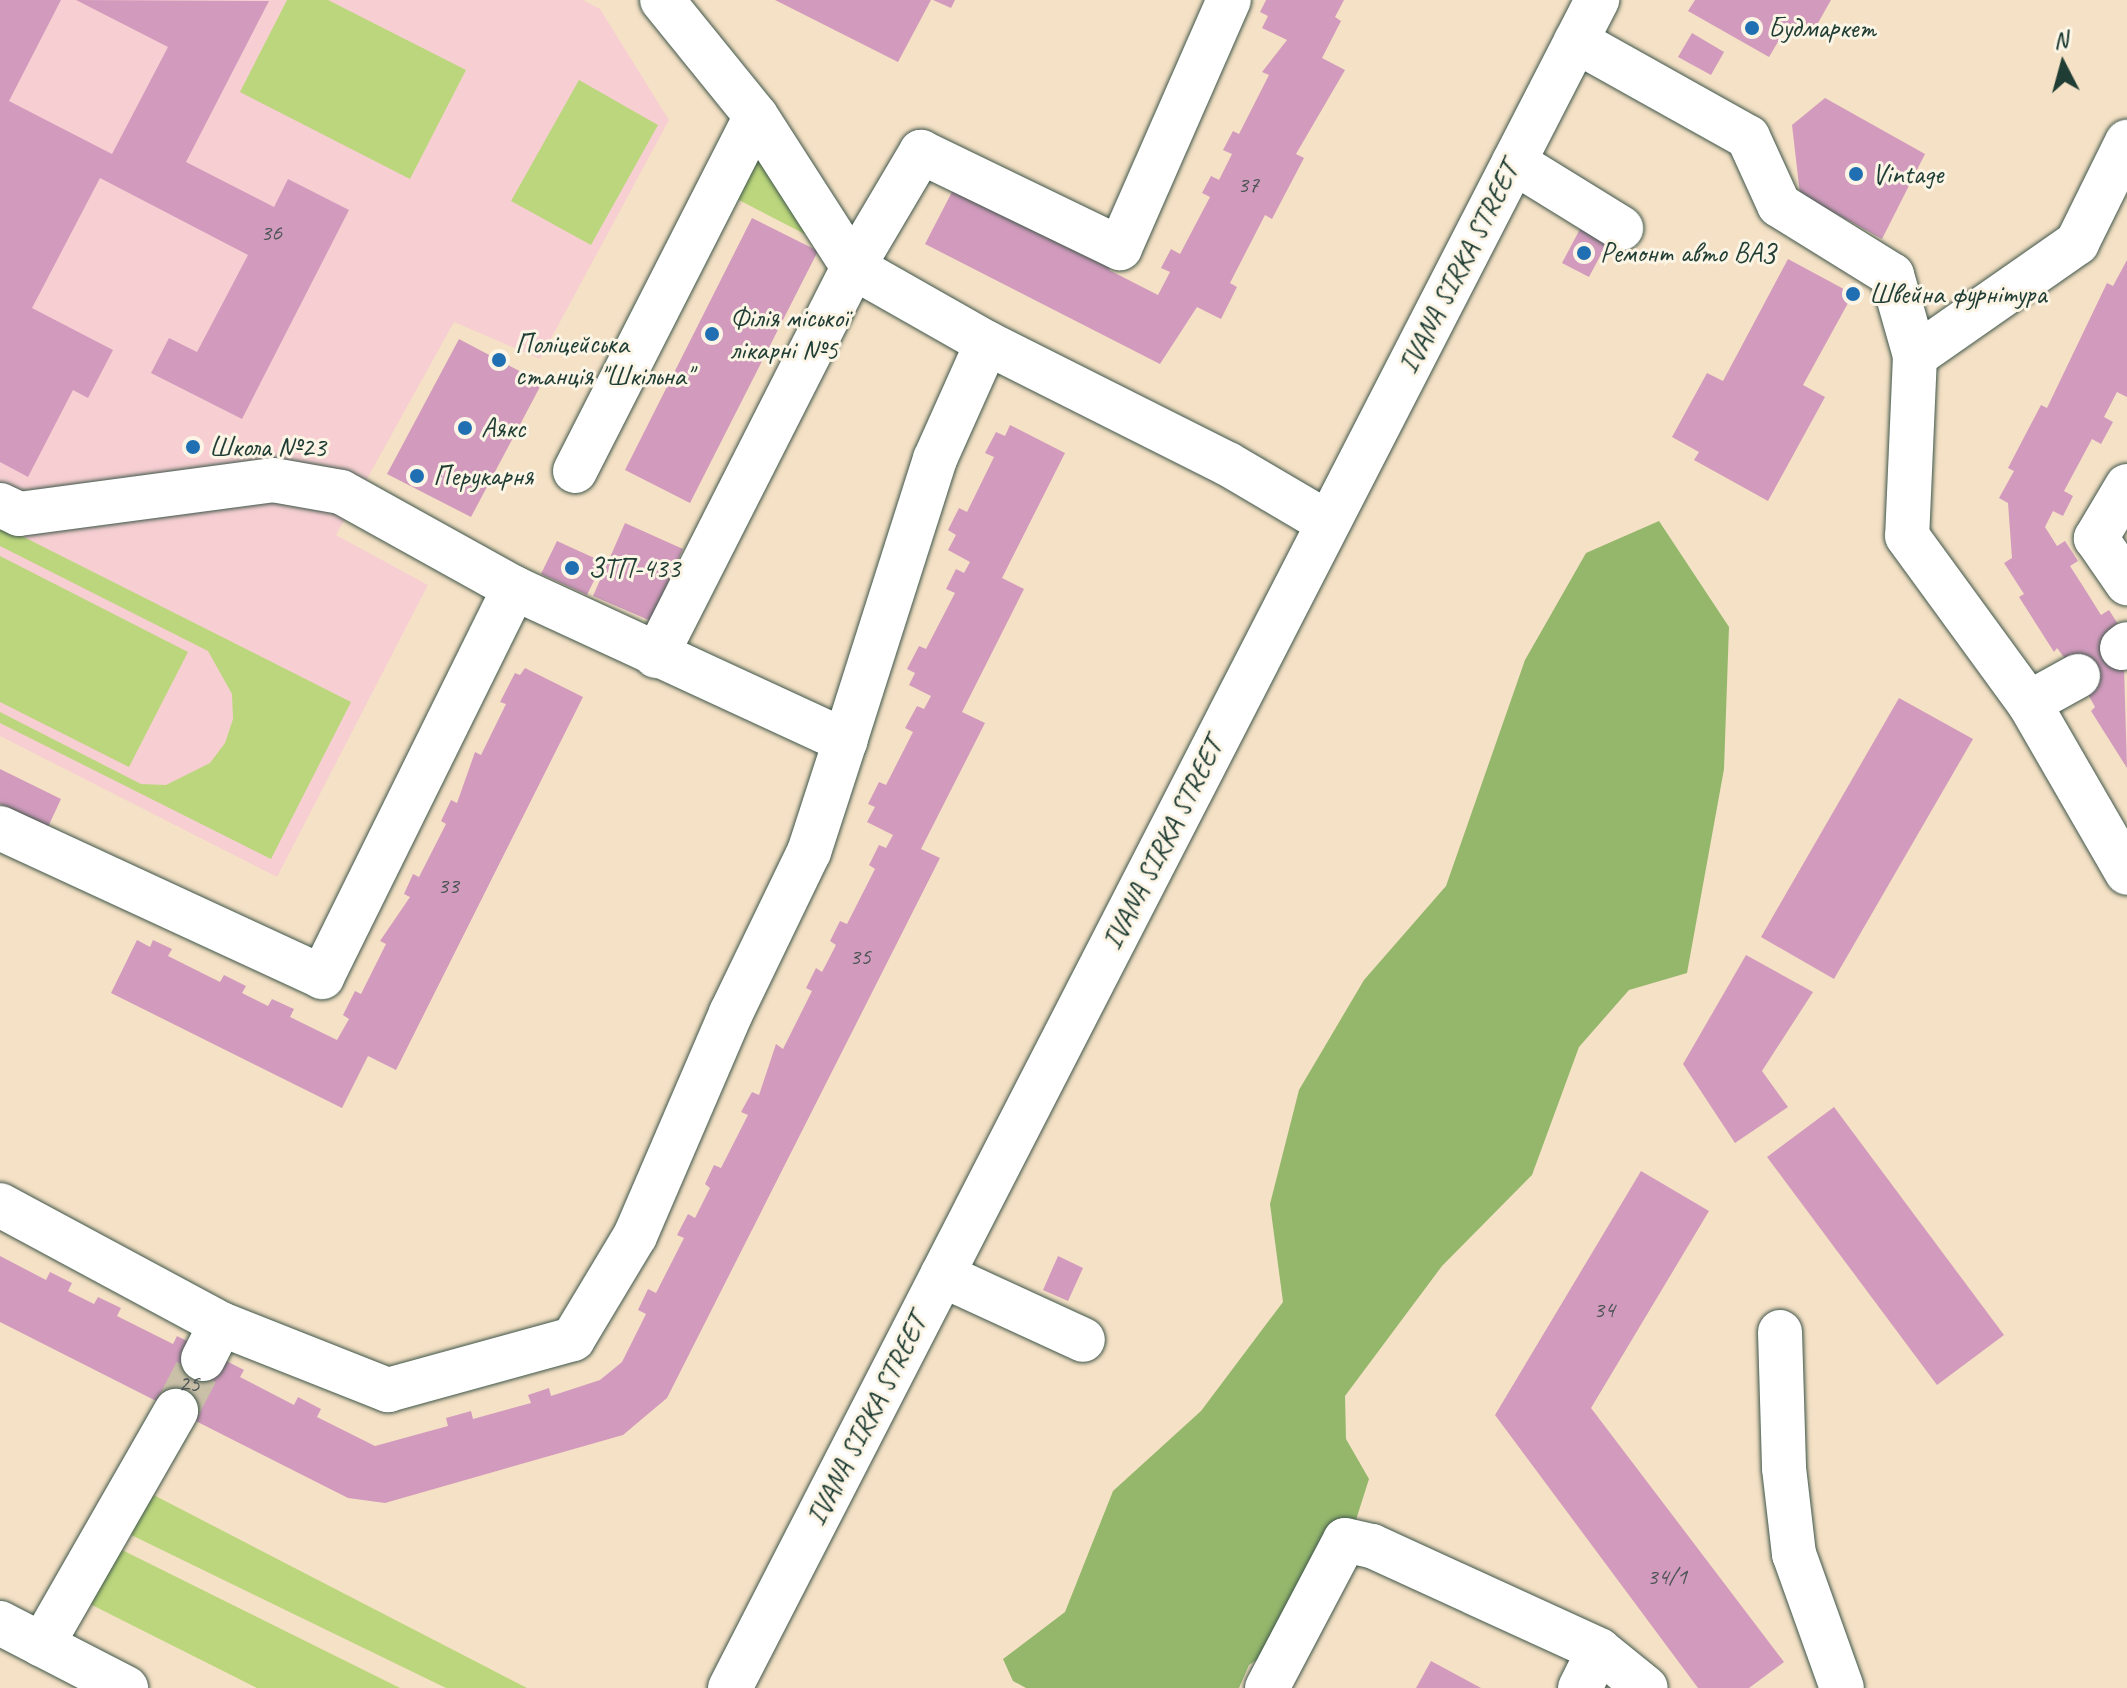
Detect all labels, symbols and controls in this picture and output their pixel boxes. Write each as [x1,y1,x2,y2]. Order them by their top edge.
place label: Будмаркет [1768,11,1876,45]
marker: Будмаркет [1743,19,1761,37]
north arrow [2023,24,2103,104]
text: N [2052,25,2069,55]
street label: IVANA SIRKA STREET [1392,157,1526,379]
place label: Vintage [1872,157,1943,191]
marker: Vintage [1847,165,1865,183]
house number: 37 [1237,171,1259,199]
house number: 36 [260,219,282,247]
place label: Ремонт авто ВАЗ [1600,236,1775,270]
marker: Ремонт авто ВАЗ [1575,244,1593,262]
place label: Швейна фурнітура [1869,277,2047,311]
marker: Швейна фурнітура [1844,285,1862,303]
place label: Філія міської лікарні №5 [730,301,848,367]
marker: Філія міської лікарні №5 [701,323,723,345]
place label: Поліцейська станція "Шкільна" [515,327,692,393]
marker: Поліцейська станція "Шкільна" [490,351,508,369]
place label: Аякс [481,411,525,445]
marker: Аякс [456,419,474,437]
place label: Школа №23 [209,430,326,464]
marker: Школа №23 [184,438,202,456]
place label: Перукарня [433,459,533,493]
marker: Перукарня [408,467,426,485]
place label: ЗТП-433 [588,551,680,585]
marker: ЗТП-433 [563,559,581,577]
street label: IVANA SIRKA STREET [1096,733,1230,955]
house number: 33 [437,872,459,900]
house number: 35 [849,943,871,971]
house number: 34 [1593,1296,1615,1324]
street label: IVANA SIRKA STREET [800,1309,934,1531]
house number: 25 [178,1370,200,1398]
house number: 34/1 [1647,1563,1687,1591]

